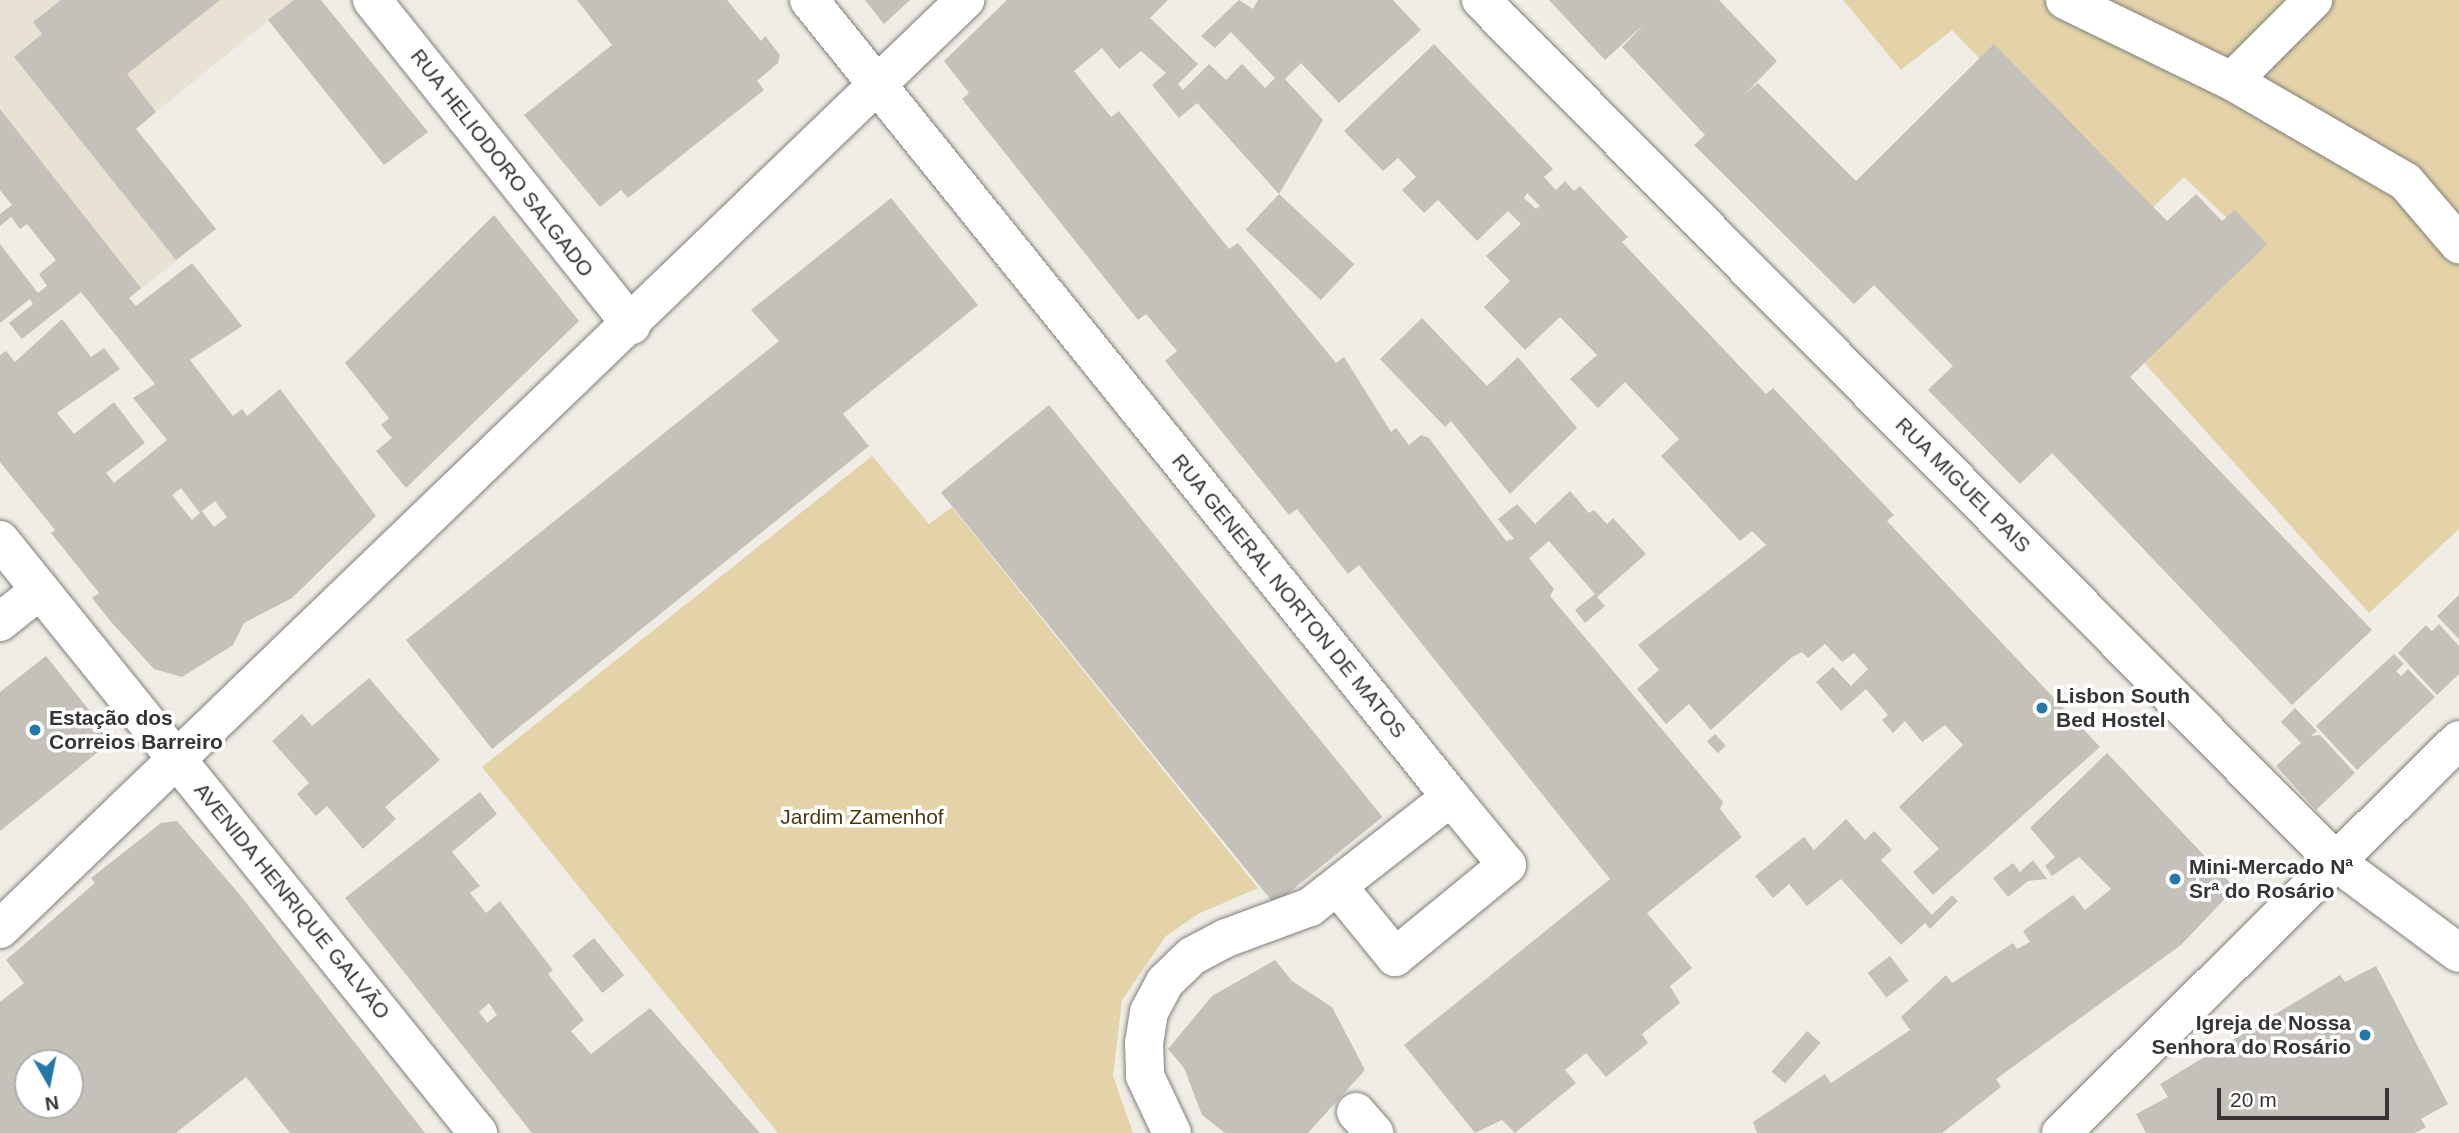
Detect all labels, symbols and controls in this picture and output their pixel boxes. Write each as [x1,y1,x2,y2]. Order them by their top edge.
street label: RUA HELIODORO SALGADO [405,44,599,282]
street label: RUA MIGUEL PAIS [1889,411,2037,559]
street label: RUA GENERAL NORTON DE MATOS [1166,448,1412,744]
place label: Lisbon South Bed Hostel [2056,683,2190,733]
marker: Lisbon South Bed Hostel [2034,700,2050,716]
place label: Estação dos Correios Barreiro [49,705,223,755]
marker: Estação dos Correios Barreiro [27,722,43,738]
street label: AVENIDA HENRIQUE GALVÃO [188,777,396,1025]
park label: Jardim Zamenhof [780,804,944,830]
place label: Mini-Mercado Nª Srª do Rosário [2189,854,2353,904]
marker: Mini-Mercado Nª Srª do Rosário [2167,871,2183,887]
place label: Igreja de Nossa Senhora do Rosário [2151,1010,2351,1060]
marker: Igreja de Nossa Senhora do Rosário [2357,1027,2373,1043]
north arrow [14,1049,84,1119]
scale bar [2221,1074,2392,1118]
text: 20 m [2230,1088,2277,1111]
text: N [44,1092,60,1115]

